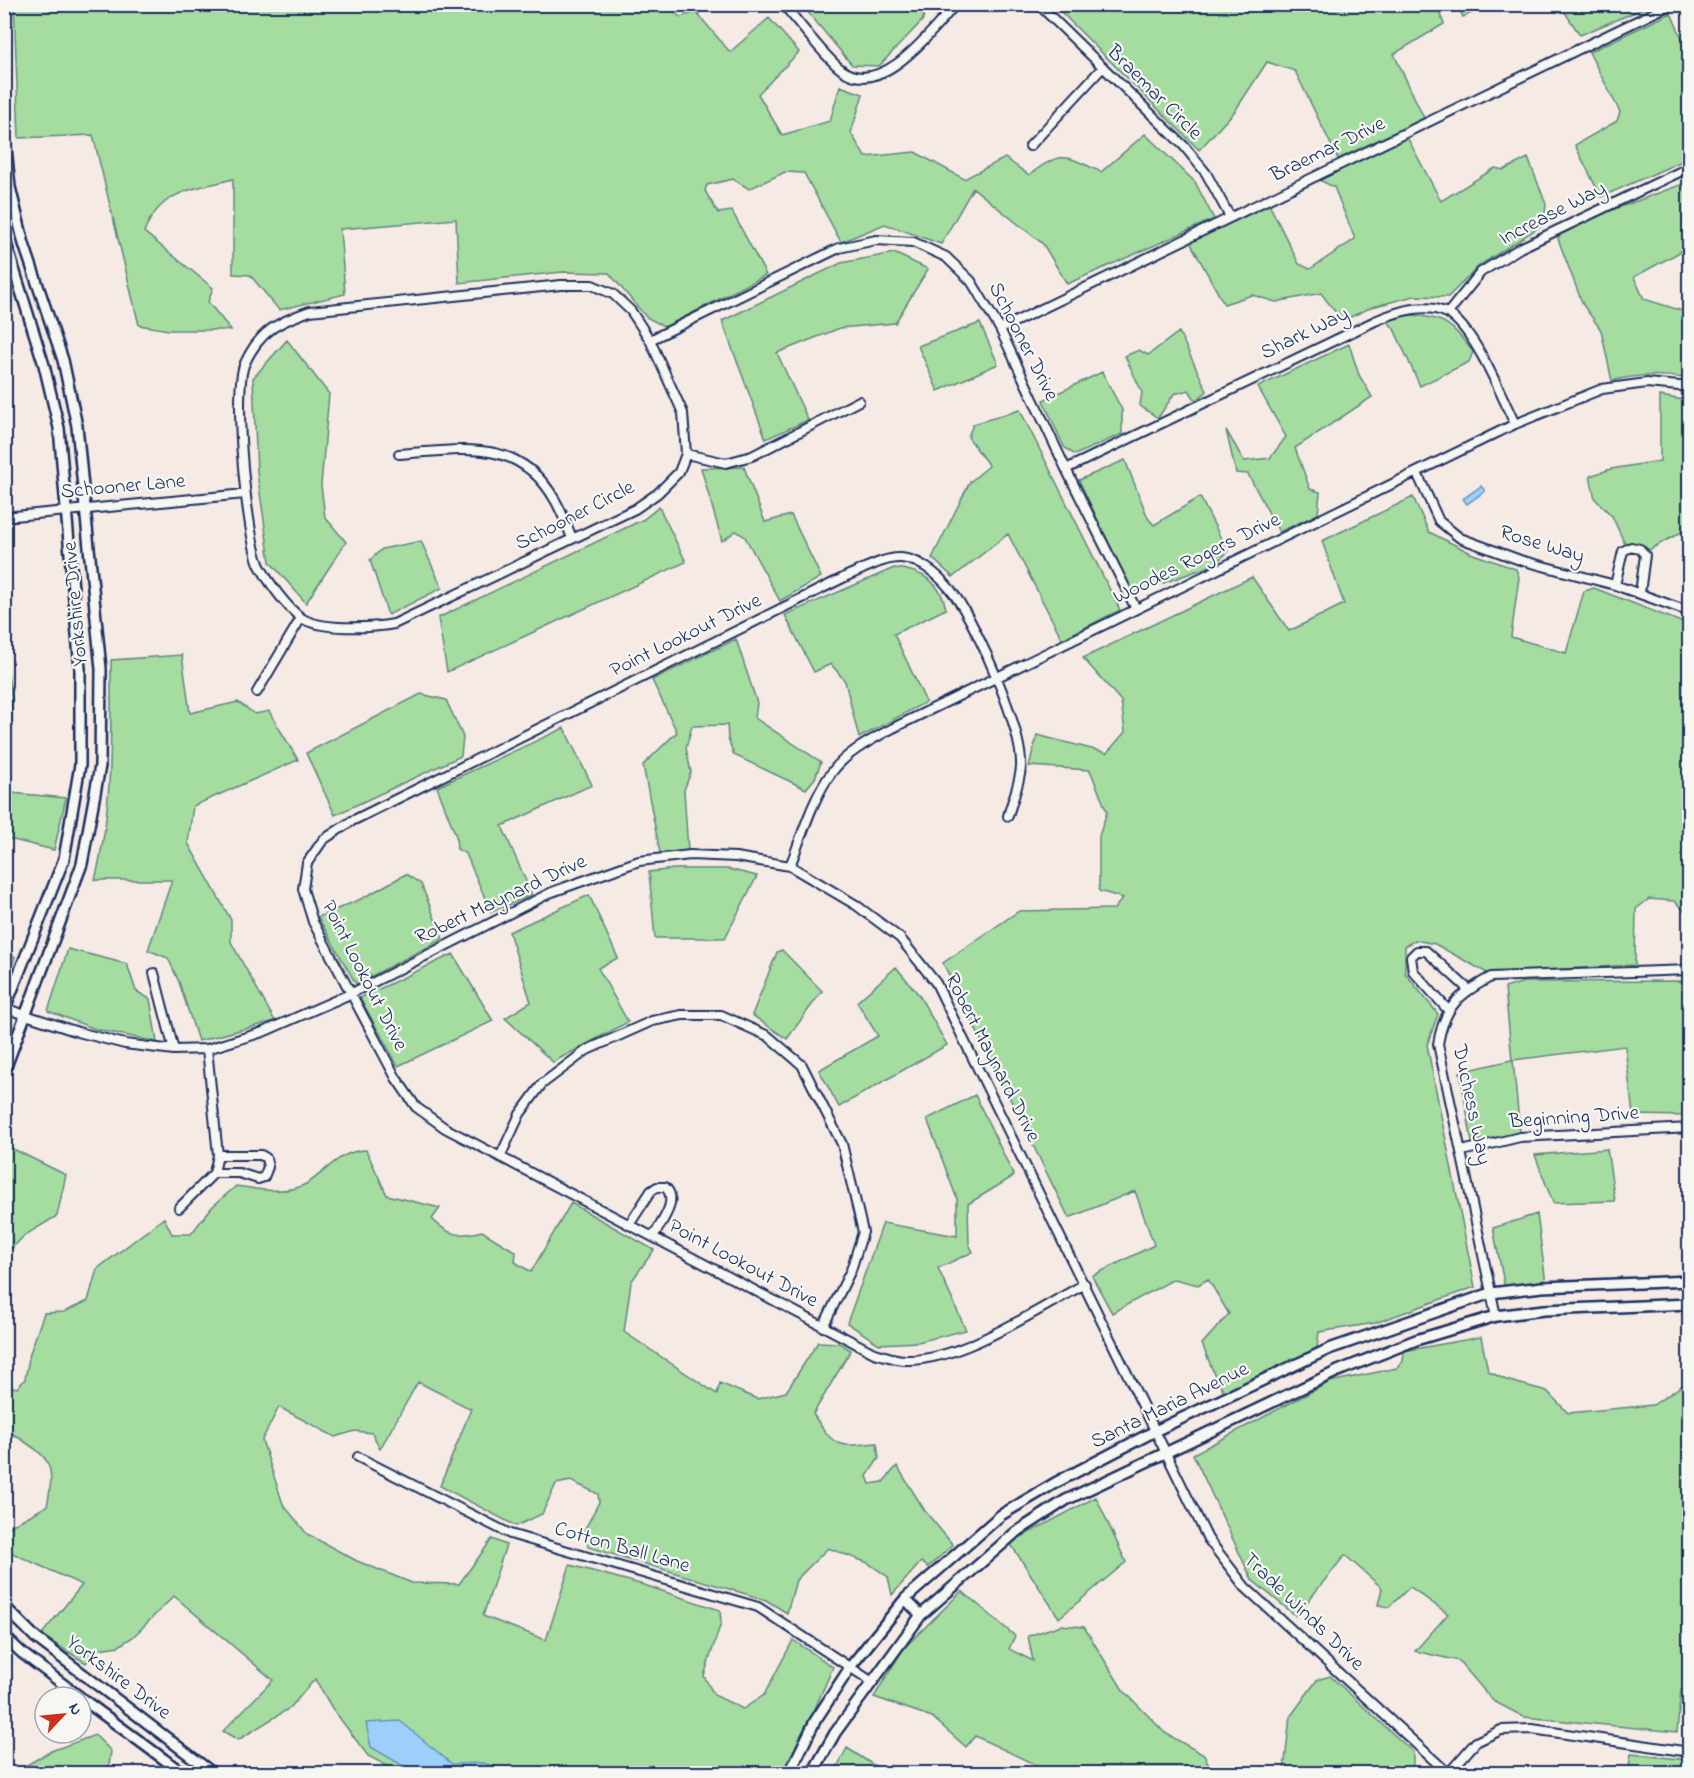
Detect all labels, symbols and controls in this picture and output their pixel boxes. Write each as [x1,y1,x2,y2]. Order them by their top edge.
street label: Braemar Circle [1099,38,1209,148]
street label: Braemar Drive [1265,109,1391,191]
street label: Increase Way [1494,174,1613,256]
street label: Schooner Drive [980,277,1066,407]
street label: Shark Way [1256,300,1355,370]
street label: Schooner Lane [59,467,187,507]
street label: Schooner Circle [510,473,640,559]
street label: Woodes Rogers Drive [1108,505,1287,614]
street label: Rose Way [1495,518,1588,574]
street label: Yorkshire Drive [56,540,96,668]
street label: Point Lookout Drive [605,586,767,686]
street label: Robert Maynard Drive [410,847,593,955]
street label: Point Lookout Drive [313,895,415,1057]
street label: Robert Maynard Drive [935,968,1048,1149]
street label: Duchess Way [1441,1041,1498,1168]
street label: Beginning Drive [1507,1098,1641,1140]
street label: Point Lookout Drive [663,1212,824,1316]
street label: Santa Maria Avenue [1086,1354,1255,1457]
street label: Cotton Ball Lane [551,1514,694,1582]
street label: Trade Winds Drive [1235,1546,1371,1679]
street label: Yorkshire Drive [59,1628,177,1728]
north arrow [33,1685,93,1745]
text: N [62,1699,88,1720]

